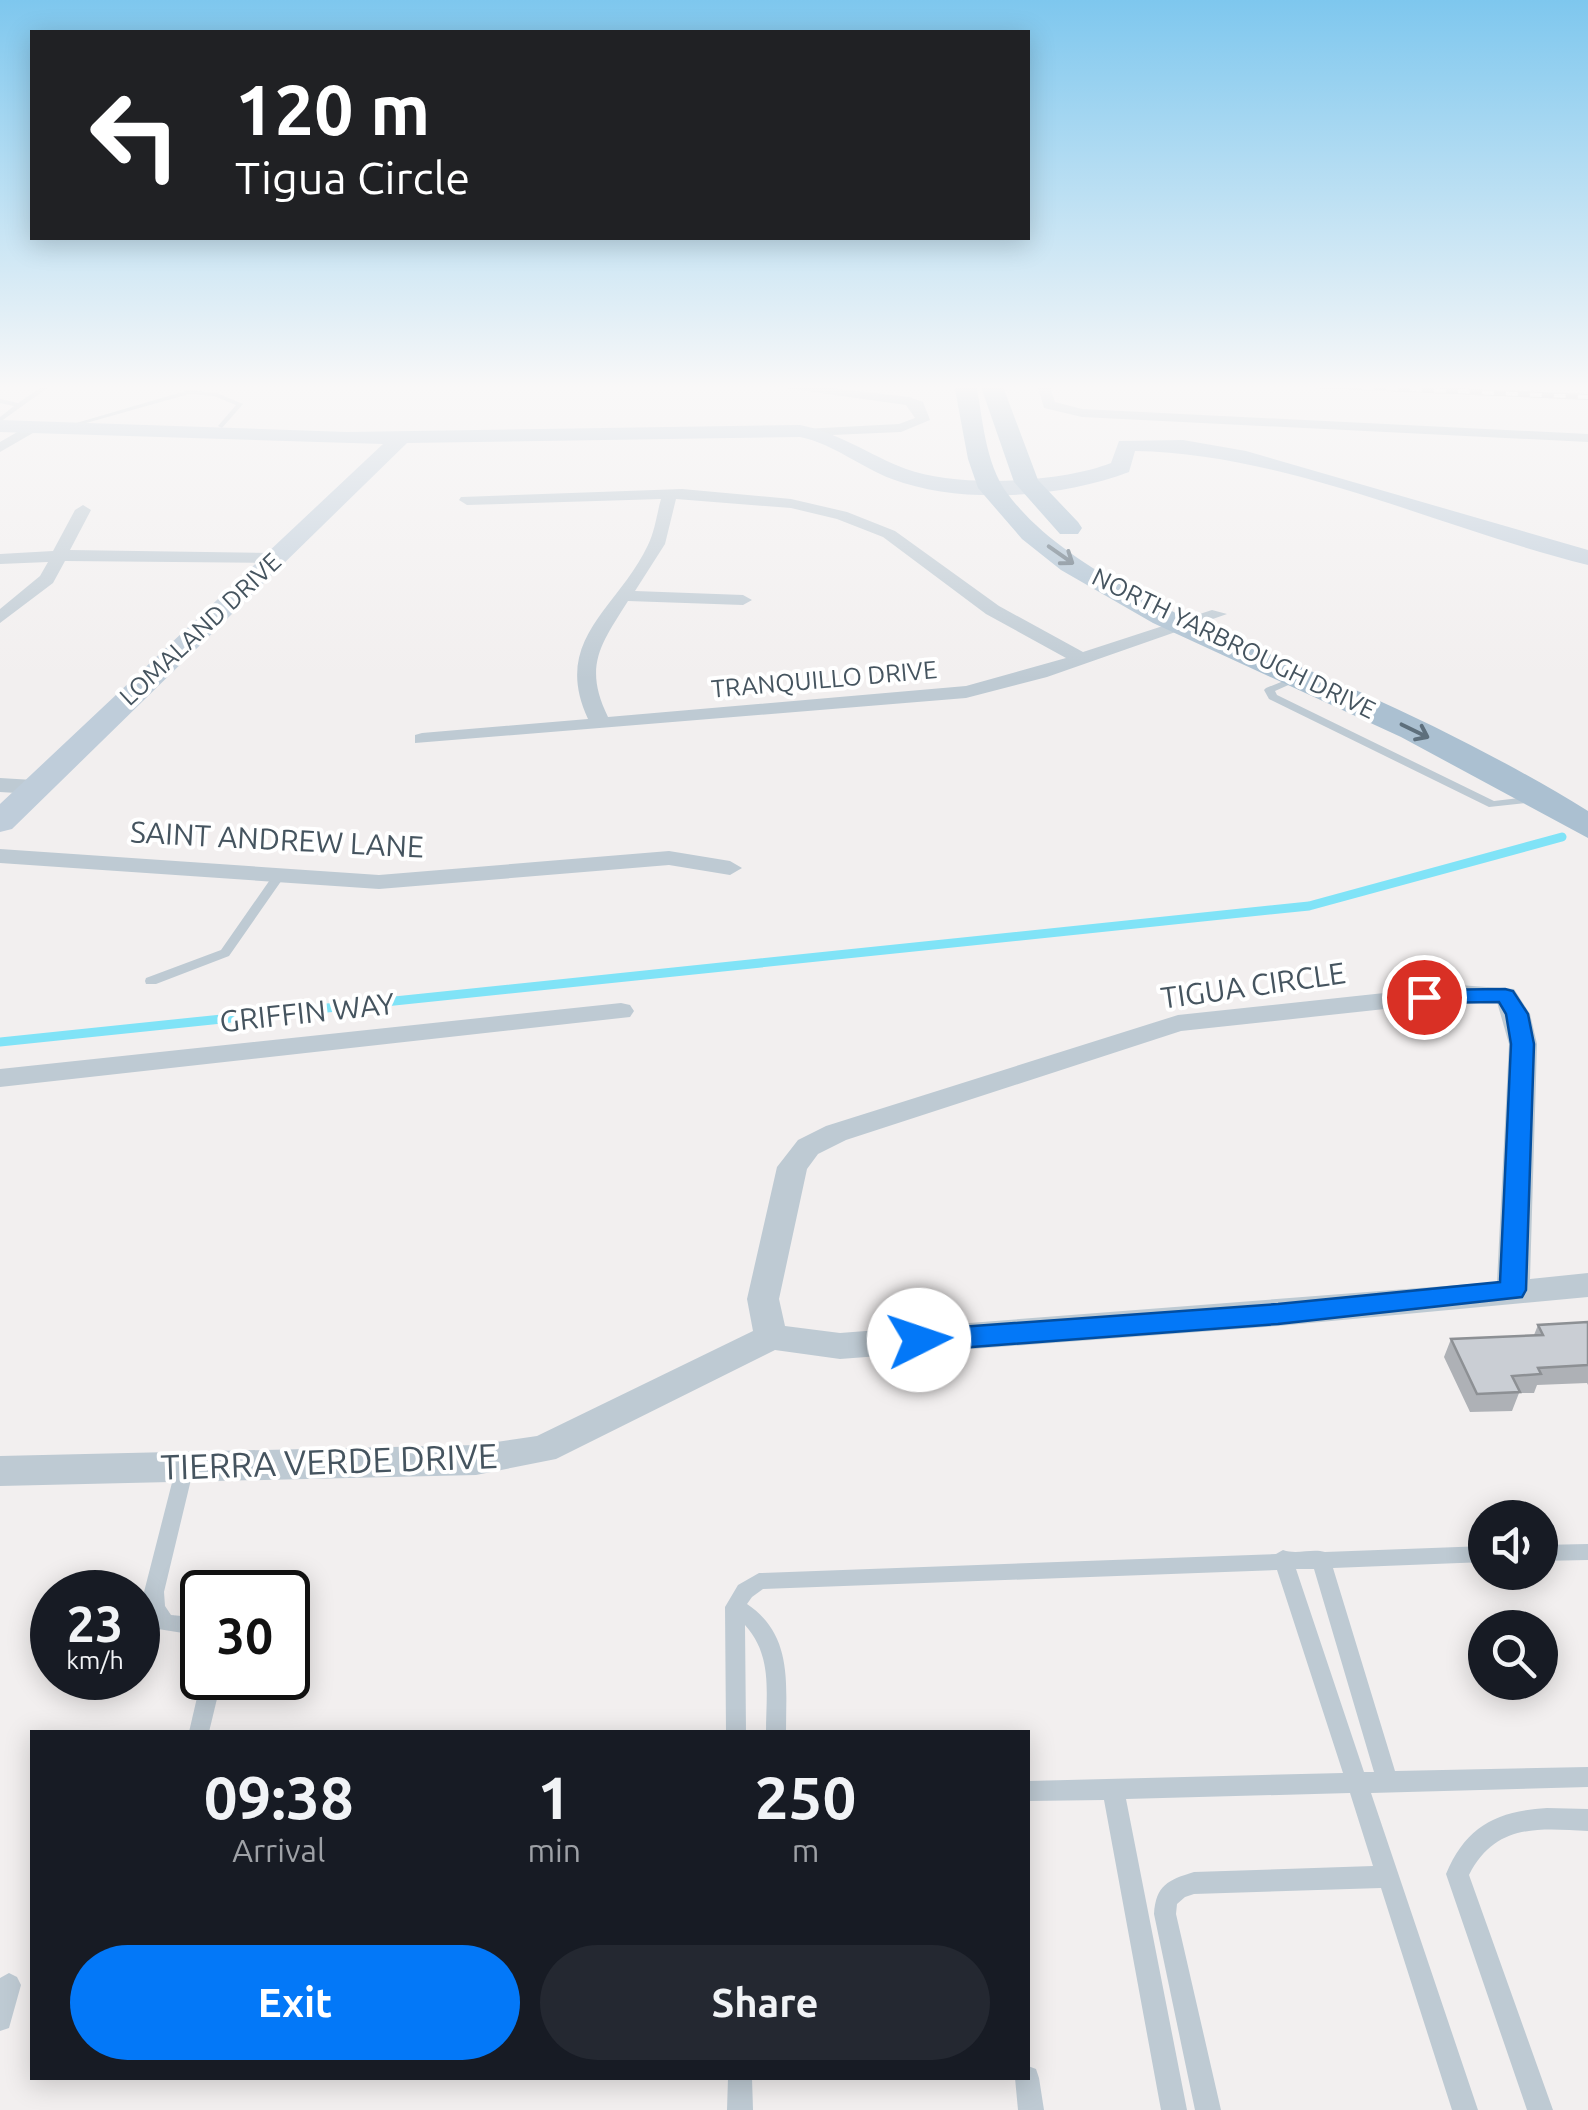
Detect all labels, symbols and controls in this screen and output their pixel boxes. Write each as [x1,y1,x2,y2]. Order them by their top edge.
icon: left [70,70,200,200]
text: 120 m [235,70,430,148]
text: Tigua Circle [235,152,470,203]
one-way arrow [1047,544,1075,565]
street label: LOMALAND DRIVE [114,547,286,711]
street label: NORTH YARBROUGH DRIVE [1088,562,1380,724]
street label: TRANQUILLO DRIVE [710,655,938,703]
one-way arrow [1399,722,1429,741]
street label: SAINT ANDREW LANE [129,814,425,864]
street label: TIGUA CIRCLE [1158,955,1348,1015]
pin [1382,955,1467,1040]
icon: arrive [1397,970,1452,1025]
street label: GRIFFIN WAY [218,986,397,1038]
position arrow [867,1288,971,1392]
street label: TIERRA VERDE DRIVE [160,1435,498,1487]
map controls [1468,1500,1558,1700]
button: sound [1468,1500,1558,1590]
speed limit sign: 30 [180,1570,310,1700]
text: 23 [67,1595,123,1651]
button: search [1468,1610,1558,1700]
text: km/h [66,1646,124,1674]
text: 09:38 [204,1763,354,1830]
text: 1 [537,1763,571,1830]
text: 250 [755,1763,856,1830]
text: Arrival [232,1832,325,1868]
text: min [527,1832,581,1868]
text: m [792,1832,819,1868]
button: Exit [70,1945,520,2060]
button: Share [540,1945,990,2060]

